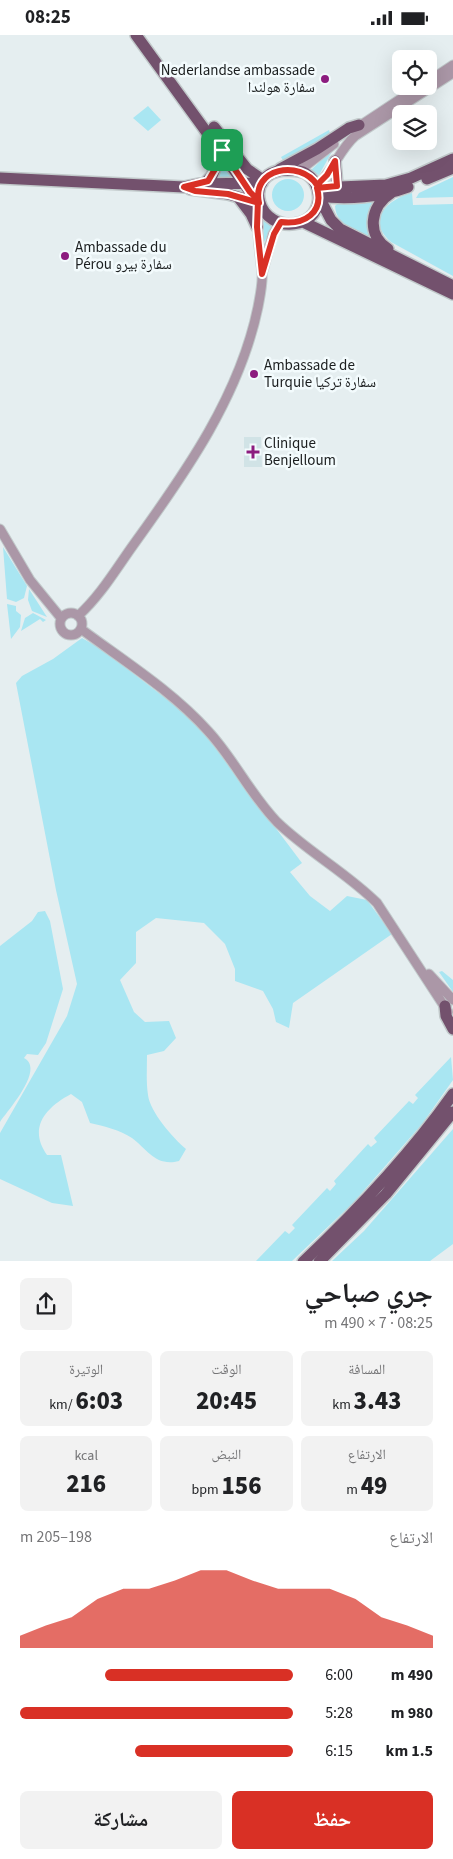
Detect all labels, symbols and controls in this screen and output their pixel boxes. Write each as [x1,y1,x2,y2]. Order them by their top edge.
text: 08:25 [25,4,71,31]
map controls [392,50,437,150]
button: locate [392,50,437,95]
place label: Nederlandse ambassade سفارة هولندا [161,60,315,98]
marker: Nederlandse ambassade سفارة هولندا [319,73,331,85]
button: layers [392,105,437,150]
pin [201,129,243,171]
icon: arrive [208,136,236,164]
place label: Ambassade du Pérou سفارة بيرو [75,237,172,275]
marker: Ambassade du Pérou سفارة بيرو [59,250,71,262]
place label: Ambassade de Turquie سفارة تركيا [264,355,376,393]
marker: Ambassade de Turquie سفارة تركيا [248,368,260,380]
place label: Clinique Benjelloum [264,433,336,471]
marker: Clinique Benjelloum [246,445,260,459]
text: جري صباحي [304,1273,433,1313]
button: share [20,1278,72,1330]
text: 08:25 · 7 × 490 m [324,1312,433,1334]
text: الوتيرة [69,1360,103,1380]
text: الوقت [211,1360,242,1380]
text: المسافة [348,1360,385,1380]
text: 6:03 [75,1383,123,1419]
text: 20:45 [196,1383,257,1419]
text: 3.43 [354,1383,401,1419]
text: /km [49,1395,75,1415]
text: km [332,1395,354,1415]
text: النبض [212,1445,241,1465]
text: الارتفاع [348,1445,386,1465]
text: kcal [74,1446,98,1466]
text: 216 [66,1466,106,1502]
text: 156 [221,1468,262,1504]
text: 49 [361,1468,387,1504]
text: bpm [192,1480,221,1500]
text: m [346,1480,361,1500]
text: 198–205 m [20,1526,92,1548]
text: الارتفاع [389,1527,433,1549]
text: 6:00 [325,1664,353,1686]
text: 490 m [391,1664,433,1686]
text: 5:28 [325,1702,353,1724]
text: 980 m [391,1702,433,1724]
text: 6:15 [325,1740,353,1762]
text: 1.5 km [386,1740,433,1762]
button: مشاركة [20,1791,222,1849]
button: حفظ [232,1791,433,1849]

